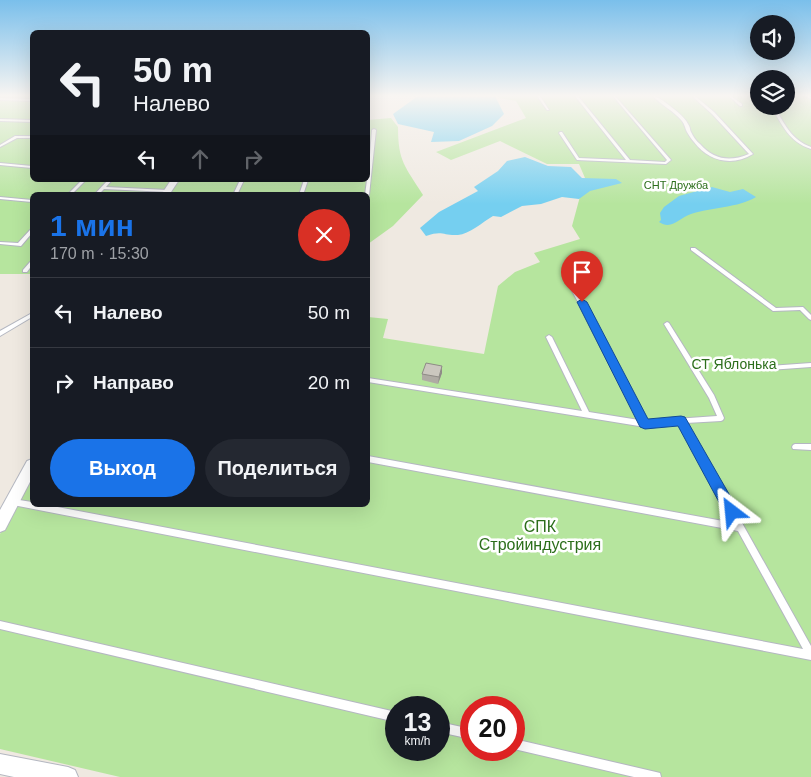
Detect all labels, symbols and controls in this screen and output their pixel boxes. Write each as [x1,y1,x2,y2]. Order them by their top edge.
map controls [750,15,795,115]
button: sound [750,15,795,60]
icon: left [50,50,115,115]
text: 50 m [133,50,213,89]
button: layers [750,70,795,115]
text: Налево [133,91,210,116]
icon: left [133,145,161,173]
icon: ahead [186,145,214,173]
icon: right [239,145,267,173]
park label: СНТ Дружба [644,179,709,191]
text: 1 мин [50,209,134,242]
button: close [298,209,350,261]
text: 170 m · 15:30 [50,245,149,262]
pin [561,251,603,302]
icon: arrive [568,258,596,286]
icon: left [50,299,78,327]
text: Налево [93,302,163,323]
text: 50 m [308,302,350,323]
park label: СТ Яблонька [692,356,777,372]
icon: right [50,369,78,397]
text: Направо [93,372,174,393]
text: 20 m [308,372,350,393]
button: Выход [50,439,195,497]
button: Поделиться [205,439,350,497]
position arrow [705,485,757,537]
park label: СПК Стройиндустрия [479,518,601,553]
speed limit sign: 20 [460,696,525,761]
text: 13 [404,708,431,736]
text: km/h [404,734,431,748]

